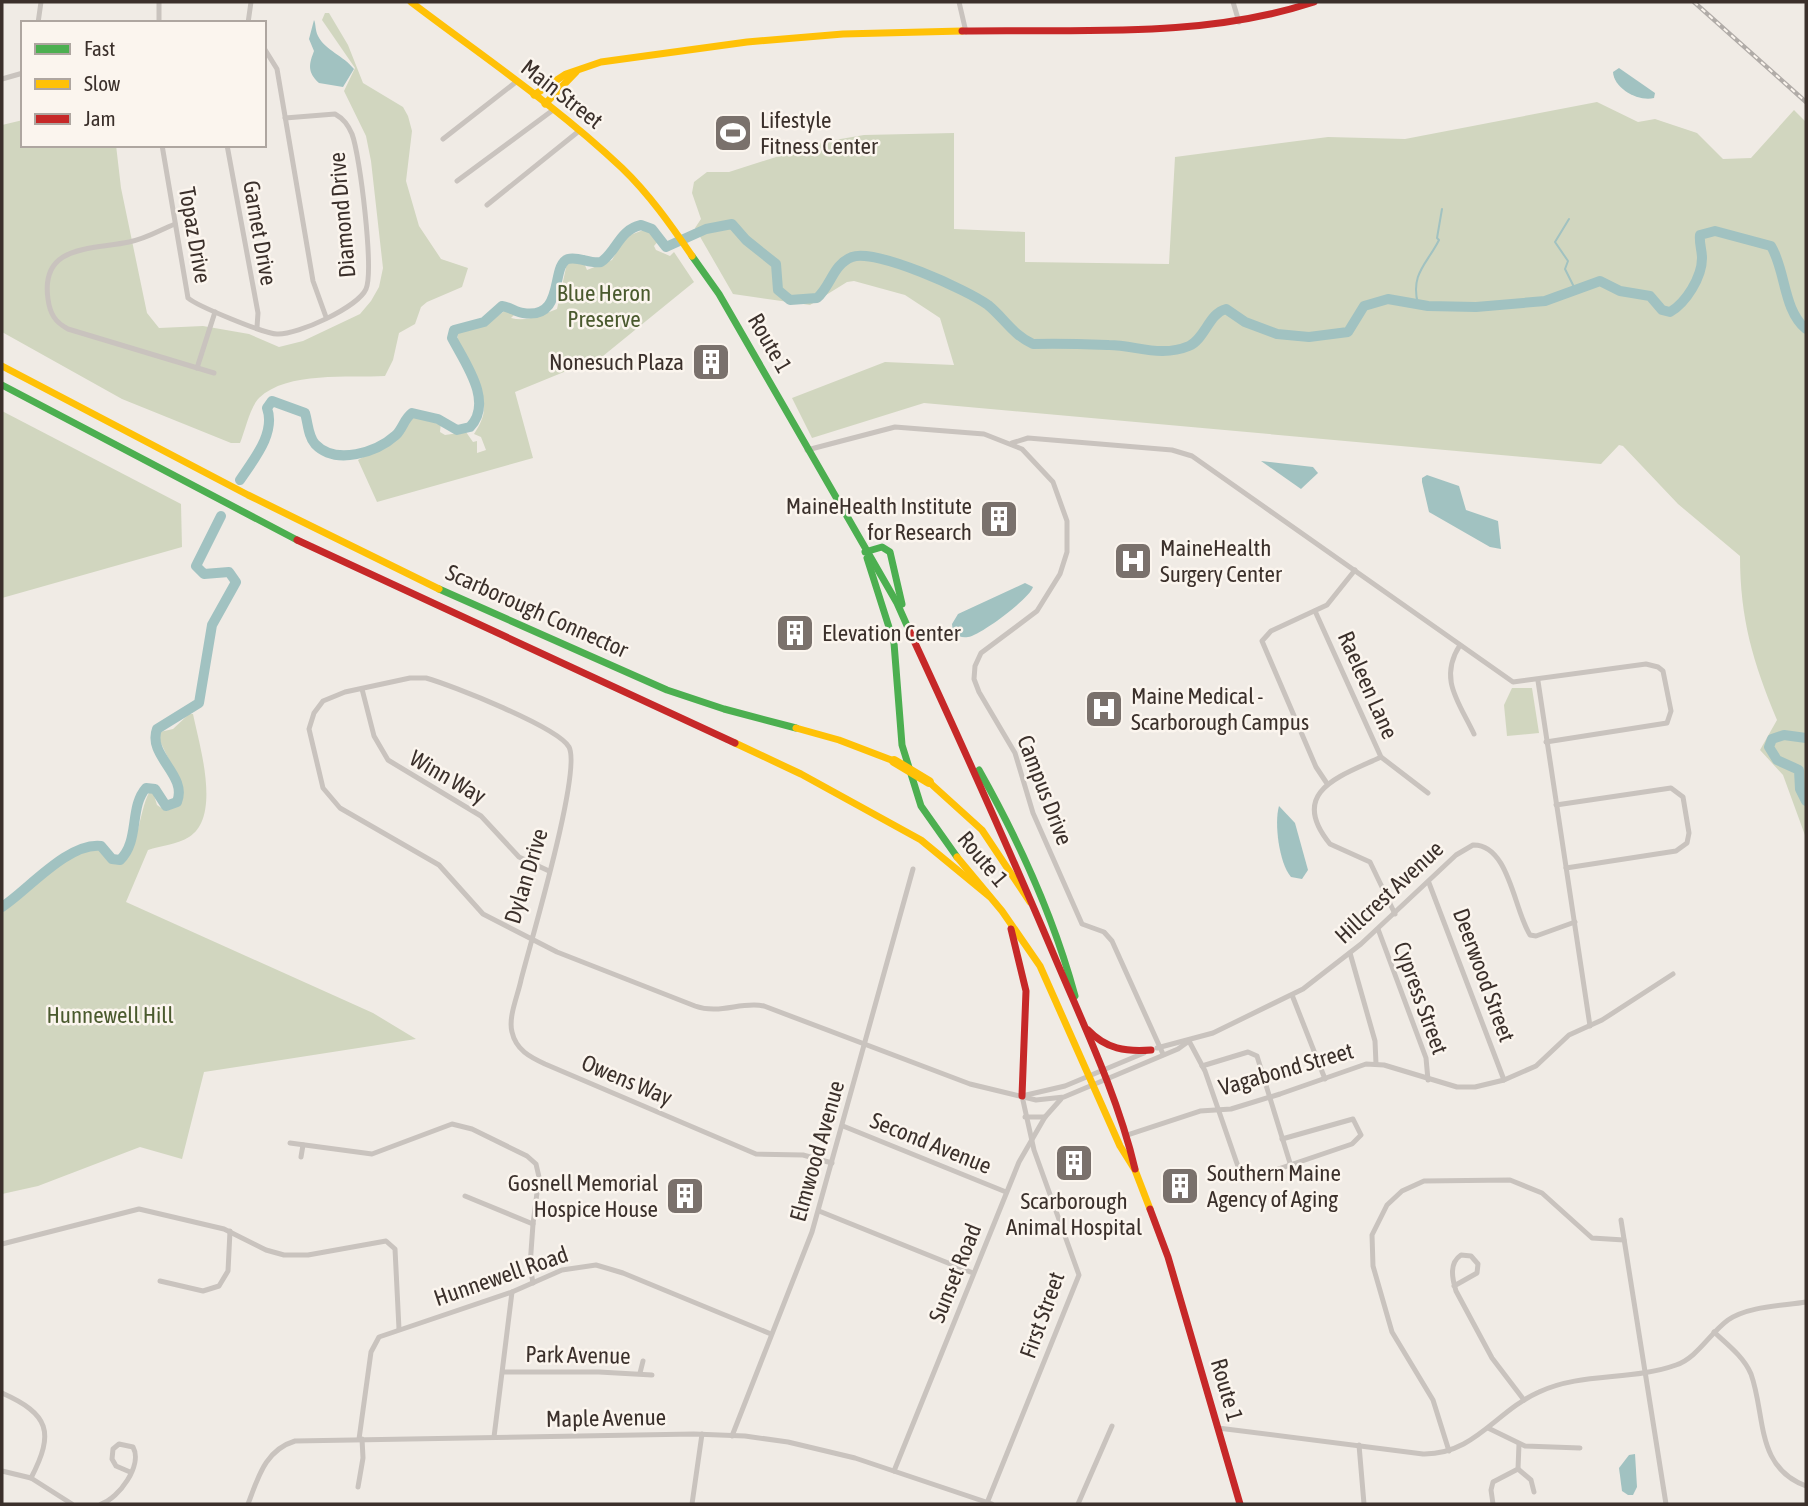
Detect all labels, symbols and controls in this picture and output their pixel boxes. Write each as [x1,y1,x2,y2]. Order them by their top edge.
legend [21,21,266,147]
text: Fast [84,36,115,60]
street label: Main Street [516,54,608,134]
text: Slow [84,71,121,95]
text: Jam [84,106,116,130]
place label: Lifestyle Fitness Center [760,107,879,159]
sports icon: Lifestyle Fitness Center [712,112,754,154]
street label: Diamond Drive [324,151,360,279]
street label: Garnet Drive [238,179,282,287]
street label: Topaz Drive [174,185,216,285]
park label: Blue Heron Preserve [557,280,651,332]
street label: Route 1 [743,309,797,377]
building icon: Nonesuch Plaza [690,341,732,383]
place label: Nonesuch Plaza [549,349,684,375]
place label: MaineHealth Institute for Research [786,493,972,545]
building icon: MaineHealth Institute for Research [978,498,1020,540]
place label: MaineHealth Surgery Center [1160,535,1283,587]
hospital icon: MaineHealth Surgery Center [1112,540,1154,582]
street label: Scarborough Connector [442,559,633,663]
building icon: Elevation Center [774,612,816,654]
place label: Elevation Center [822,620,962,646]
street label: Raeleen Lane [1333,627,1403,743]
place label: Maine Medical - Scarborough Campus [1131,683,1309,735]
hospital icon: Maine Medical - Scarborough Campus [1083,688,1125,730]
street label: Campus Drive [1012,731,1078,849]
street label: Winn Way [405,745,491,809]
street label: Dylan Drive [499,825,553,927]
street label: Route 1 [952,826,1014,892]
street label: Hillcrest Avenue [1330,835,1448,949]
street label: Deerwood Street [1448,905,1520,1045]
street label: Cypress Street [1389,938,1453,1058]
park label: Hunnewell Hill [46,1002,174,1028]
street label: Vagabond Street [1216,1037,1356,1101]
street label: Owens Way [578,1049,676,1111]
street label: Elmwood Avenue [784,1078,850,1224]
street label: Second Avenue [867,1107,995,1179]
building icon: Scarborough Animal Hospital [1053,1142,1095,1184]
place label: Southern Maine Agency of Aging [1207,1160,1341,1212]
building icon: Southern Maine Agency of Aging [1159,1165,1201,1207]
place label: Gosnell Memorial Hospice House [508,1170,658,1222]
building icon: Gosnell Memorial Hospice House [664,1175,706,1217]
place label: Scarborough Animal Hospital [1006,1188,1142,1240]
street label: Sunset Road [923,1220,987,1326]
street label: Hunnewell Road [430,1241,572,1311]
street label: First Street [1014,1268,1070,1362]
street label: Park Avenue [525,1341,631,1369]
street label: Route 1 [1206,1356,1248,1424]
street label: Maple Avenue [546,1404,666,1432]

